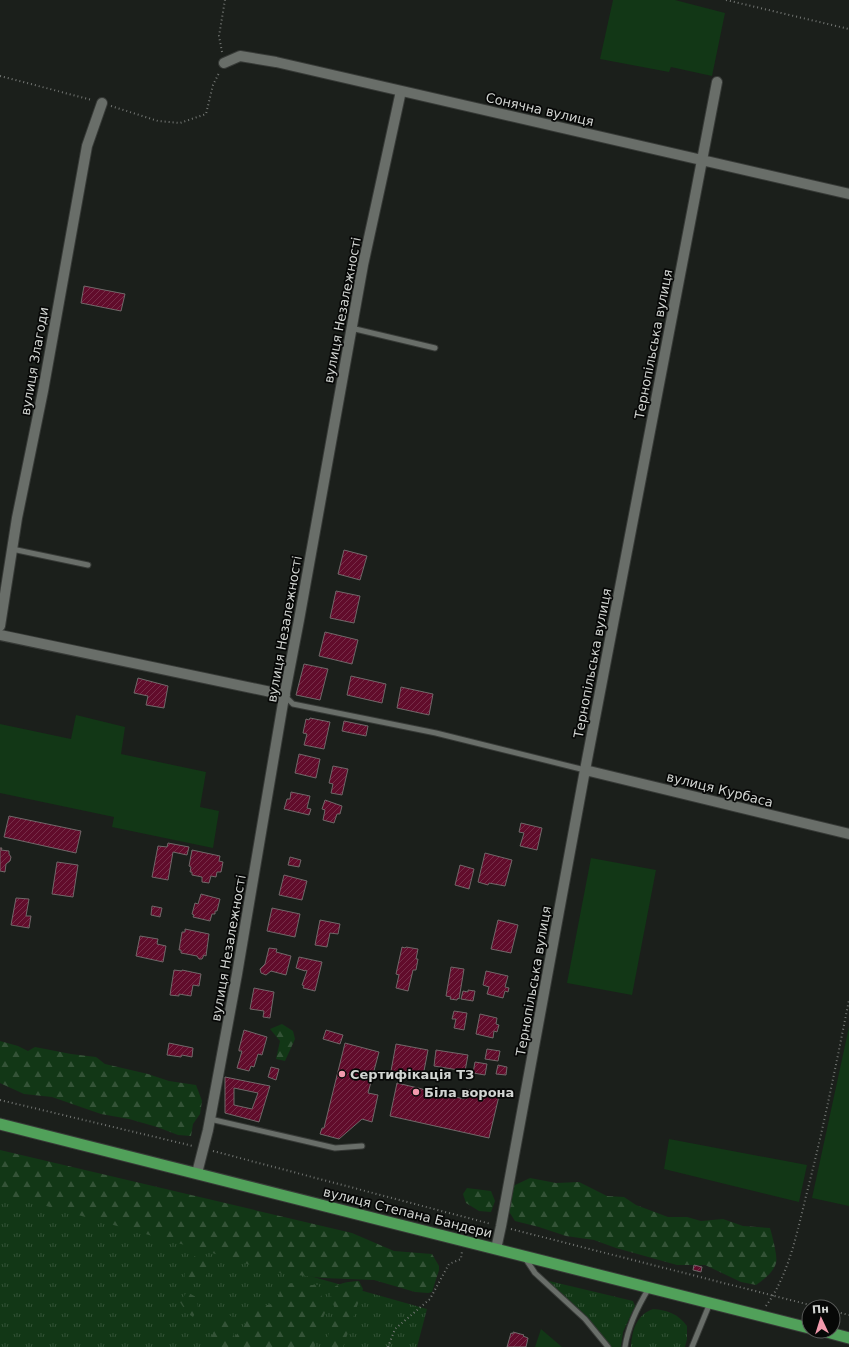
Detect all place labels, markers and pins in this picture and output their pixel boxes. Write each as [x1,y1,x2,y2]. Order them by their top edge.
place label: Сертифікація ТЗ [350,1067,474,1082]
marker: Сертифікація ТЗ [337,1069,347,1079]
place label: Біла ворона [424,1085,514,1100]
marker: Біла ворона [411,1087,421,1097]

